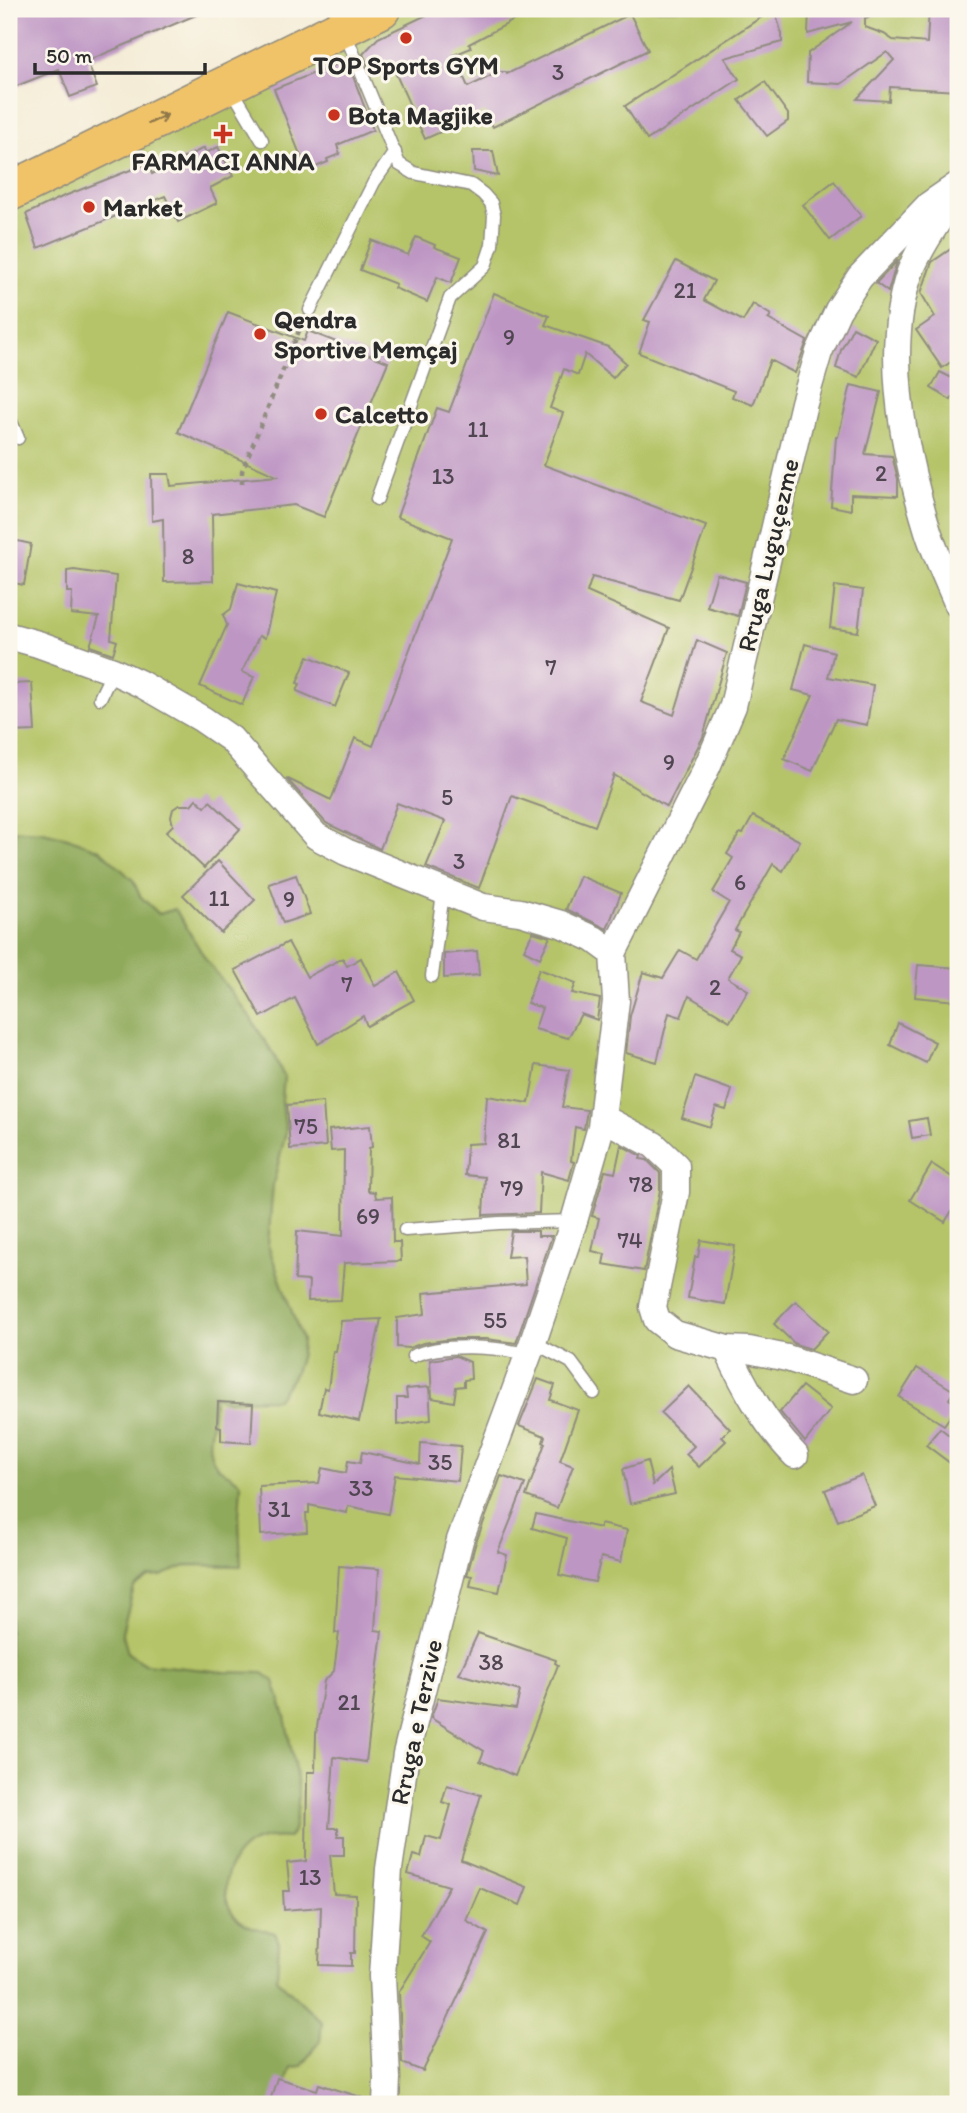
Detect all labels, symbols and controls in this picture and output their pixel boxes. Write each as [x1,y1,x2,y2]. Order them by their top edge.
marker: TOP Sports GYM [398,30,414,46]
scale bar [35,32,205,76]
text: 50 m [46,43,93,68]
place label: TOP Sports GYM [312,49,499,81]
house number: 3 [552,58,564,86]
place label: Bota Magjike [348,99,493,131]
marker: Bota Magjike [326,107,342,123]
one-way arrow [147,112,168,125]
marker: FARMACI ANNA [215,126,231,142]
place label: FARMACI ANNA [132,145,315,177]
place label: Market [103,191,183,223]
marker: Market [81,199,97,215]
house number: 21 [674,276,697,304]
place label: Qendra Sportive Memçaj [274,303,458,365]
house number: 9 [503,323,515,351]
marker: Qendra Sportive Memçaj [252,326,268,342]
place label: Calcetto [335,398,429,430]
marker: Calcetto [313,406,329,422]
house number: 11 [467,415,489,443]
street label: Rruga Luguçezme [730,455,806,655]
house number: 2 [875,459,887,487]
house number: 13 [431,462,455,490]
house number: 8 [182,542,194,570]
house number: 7 [545,653,557,681]
house number: 9 [663,748,675,776]
house number: 5 [441,783,453,811]
house number: 3 [453,847,465,875]
house number: 6 [734,868,746,896]
house number: 11 [208,884,230,912]
house number: 9 [283,885,295,913]
house number: 7 [341,970,353,998]
house number: 2 [709,973,721,1001]
house number: 75 [294,1112,318,1140]
house number: 81 [497,1126,521,1154]
house number: 78 [629,1170,653,1198]
house number: 79 [500,1174,524,1202]
house number: 69 [356,1202,380,1230]
house number: 74 [617,1226,643,1254]
house number: 55 [483,1306,507,1334]
house number: 35 [428,1448,452,1476]
house number: 33 [348,1474,374,1502]
house number: 31 [267,1495,291,1523]
street label: Rruga e Terzive [383,1636,449,1808]
house number: 38 [478,1648,504,1676]
house number: 21 [338,1688,361,1716]
house number: 13 [298,1863,322,1891]

